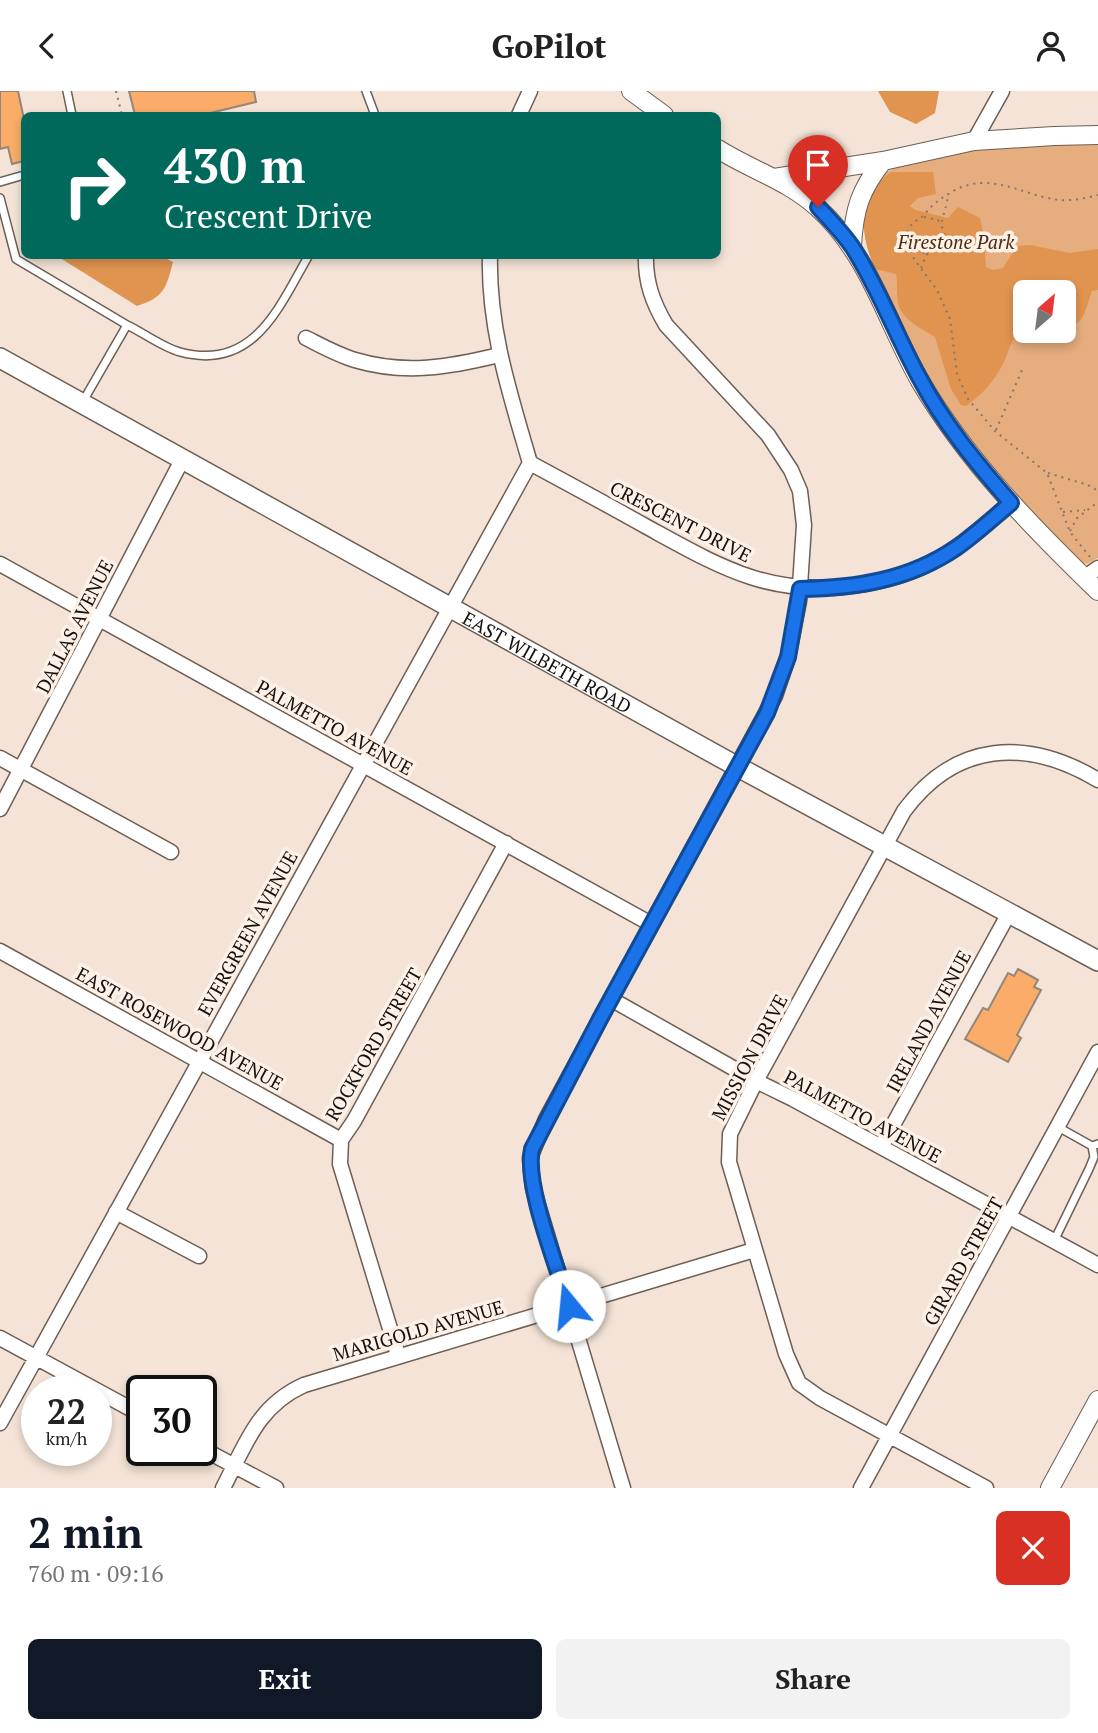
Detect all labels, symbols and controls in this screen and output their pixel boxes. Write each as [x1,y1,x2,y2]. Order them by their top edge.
text: GoPilot [491,25,607,67]
icon: back [28,27,66,65]
icon: person [1032,27,1070,65]
text: 430 m [164,132,306,197]
pin [788,135,848,207]
icon: right [49,140,140,231]
icon: arrive [799,146,837,184]
text: Crescent Drive [164,195,372,237]
park label: Firestone Park [897,229,1015,254]
north arrow [1013,280,1076,343]
map controls [1013,280,1076,343]
street label: CRESCENT DRIVE [606,475,756,567]
street label: DALLAS AVENUE [30,555,118,697]
street label: EAST WILBETH ROAD [459,605,636,718]
street label: PALMETTO AVENUE [252,674,418,780]
street label: EVERGREEN AVENUE [191,846,303,1020]
street label: IRELAND AVENUE [880,946,976,1096]
street label: EAST ROSEWOOD AVENUE [72,961,288,1095]
street label: ROCKFORD STREET [319,963,427,1125]
street label: MISSION DRIVE [705,990,793,1124]
street label: PALMETTO AVENUE [780,1064,946,1168]
street label: GIRARD STREET [917,1192,1009,1330]
position arrow [532,1269,606,1343]
street label: MARIGOLD AVENUE [330,1294,506,1366]
speed limit sign: 30 [126,1375,217,1466]
text: 22 [47,1388,86,1434]
text: km/h [46,1426,87,1450]
text: 2 min [28,1504,143,1560]
button: close [996,1511,1070,1585]
text: 760 m · 09:16 [28,1558,163,1589]
button: Exit [28,1639,542,1719]
button: Share [556,1639,1070,1719]

